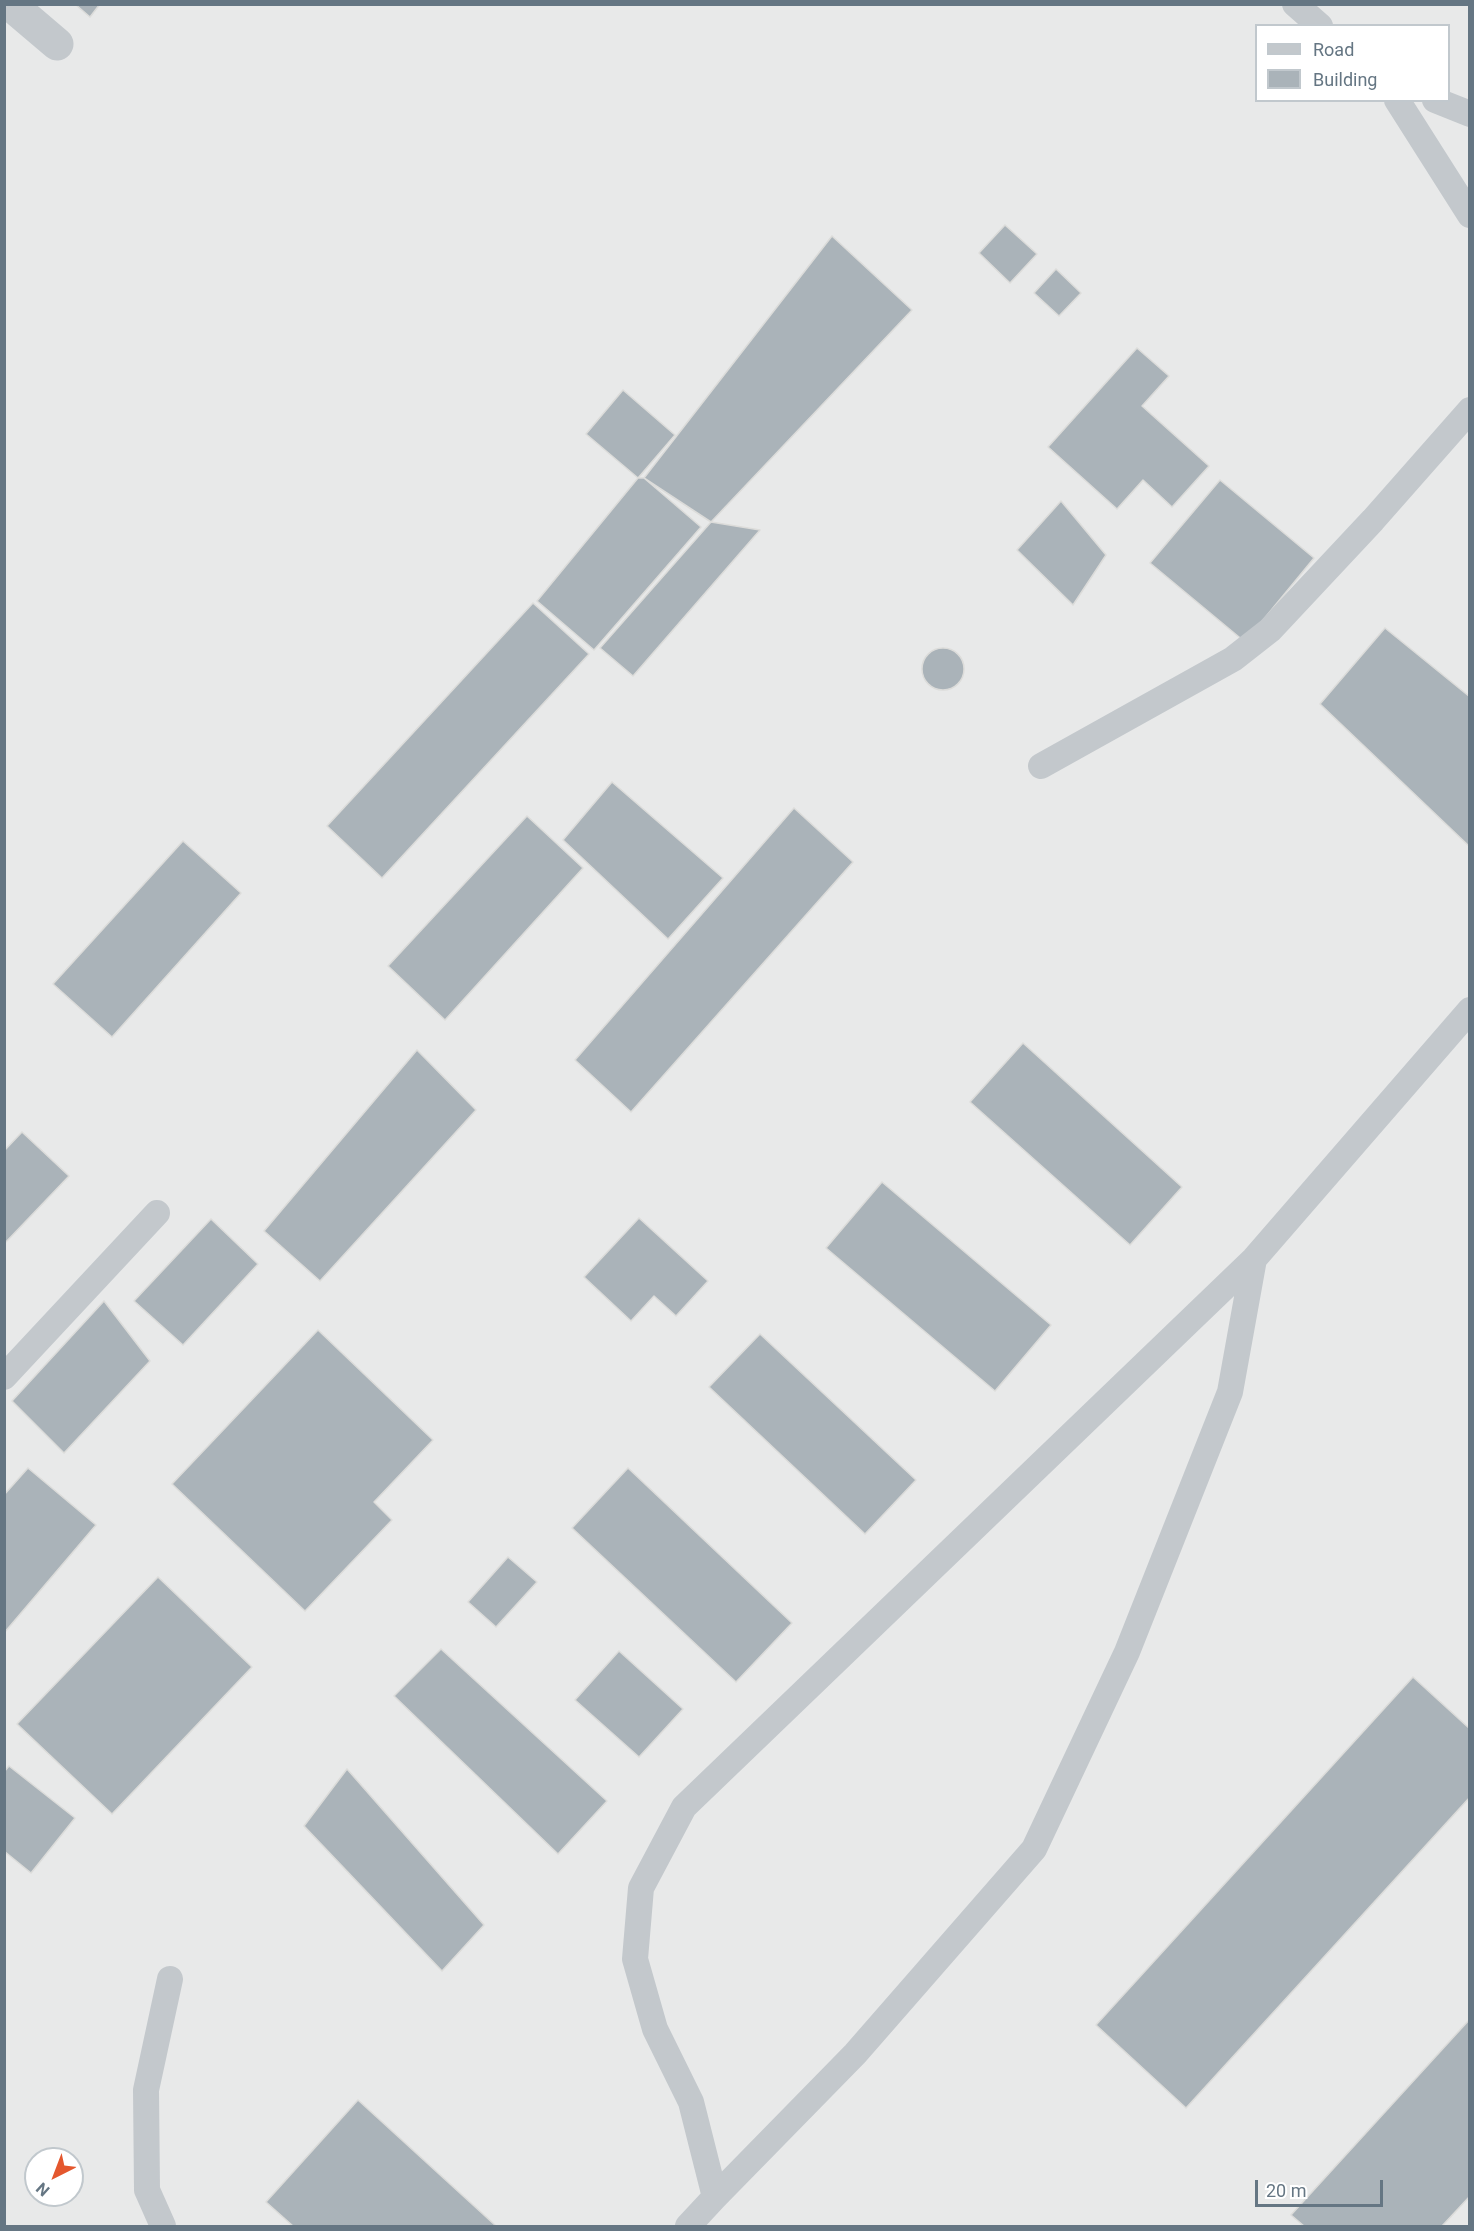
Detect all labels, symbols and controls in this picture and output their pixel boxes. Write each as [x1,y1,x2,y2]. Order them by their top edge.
legend [1255,24,1450,102]
text: Road [1313,39,1354,60]
text: Building [1313,69,1377,90]
north arrow [24,2147,84,2207]
scale bar [1258,2168,1386,2206]
text: N [32,2178,54,2200]
text: 20 m [1266,2180,1306,2201]

